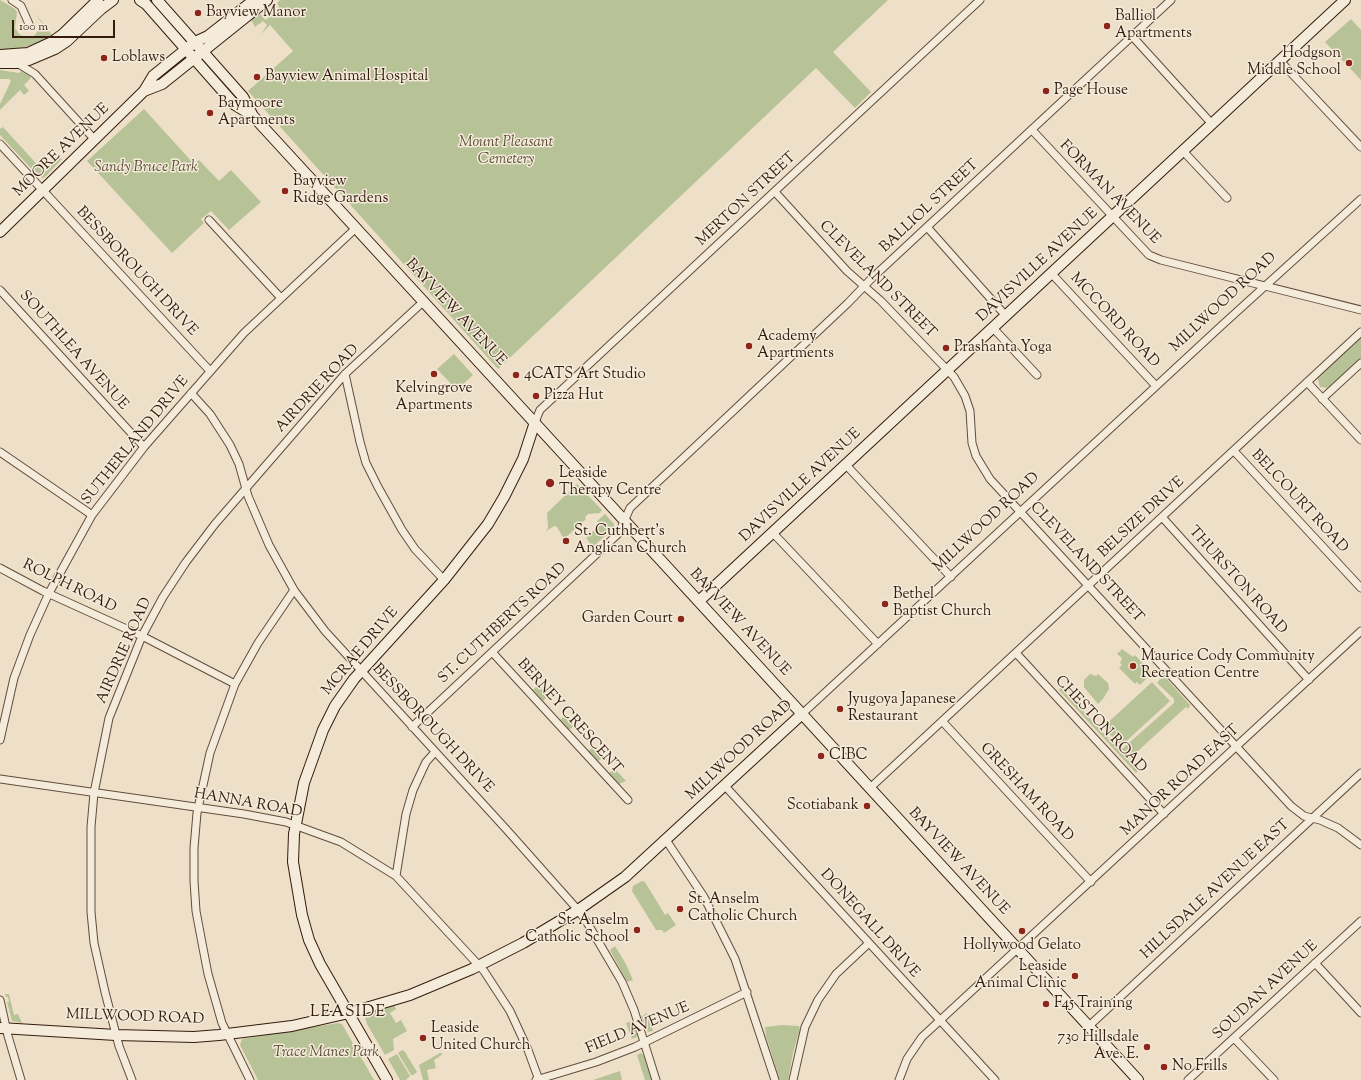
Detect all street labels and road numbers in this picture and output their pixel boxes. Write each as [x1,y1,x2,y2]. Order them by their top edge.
street label: MOORE AVENUE [10,101,114,201]
street label: FORMAN AVENUE [1055,137,1163,249]
street label: MERTON STREET [694,149,800,251]
street label: BALLIOL STREET [877,157,983,257]
street label: BESSBOROUGH DRIVE [71,204,201,340]
street label: DAVISVILLE AVENUE [974,205,1102,327]
street label: CLEVELAND STREET [815,218,939,342]
street label: MILLWOOD ROAD [1167,249,1281,357]
street label: BAYVIEW AVENUE [401,256,509,370]
street label: MCCORD ROAD [1066,270,1162,372]
street label: SOUTHLEA AVENUE [15,288,131,414]
street label: AIRDRIE ROAD [272,341,364,437]
street label: SUTHERLAND DRIVE [79,373,193,509]
street label: DAVISVILLE AVENUE [737,425,865,547]
street label: BELCOURT ROAD [1247,447,1351,557]
street label: MILLWOOD ROAD [930,469,1044,577]
street label: BELSIZE DRIVE [1095,474,1189,562]
street label: CLEVELAND STREET [1025,499,1147,627]
street label: THURSTON ROAD [1184,523,1290,639]
street label: ROLPH ROAD [19,557,119,617]
street label: ST. CUTHBERTS ROAD [435,560,571,688]
street label: BAYVIEW AVENUE [685,566,793,680]
street label: AIRDRIE ROAD [94,595,156,707]
street label: MCRAE DRIVE [319,604,403,700]
street label: BERNEY CRESCENT [513,656,625,778]
street label: BESSBOROUGH DRIVE [367,661,497,797]
street label: CHESTON ROAD [1050,673,1150,777]
street label: MILLWOOD ROAD [683,697,797,805]
street label: MANOR ROAD EAST [1118,722,1244,840]
street label: GRESHAM ROAD [976,740,1076,846]
street label: HANNA ROAD [192,786,304,822]
street label: BAYVIEW AVENUE [904,805,1012,919]
street label: HILLSDALE AVENUE EAST [1138,816,1294,964]
street label: DONEGALL DRIVE [815,866,923,982]
street label: SOUDAN AVENUE [1210,938,1322,1044]
street label: FIELD AVENUE [583,999,693,1059]
street label: MILLWOOD ROAD [66,1007,204,1029]

